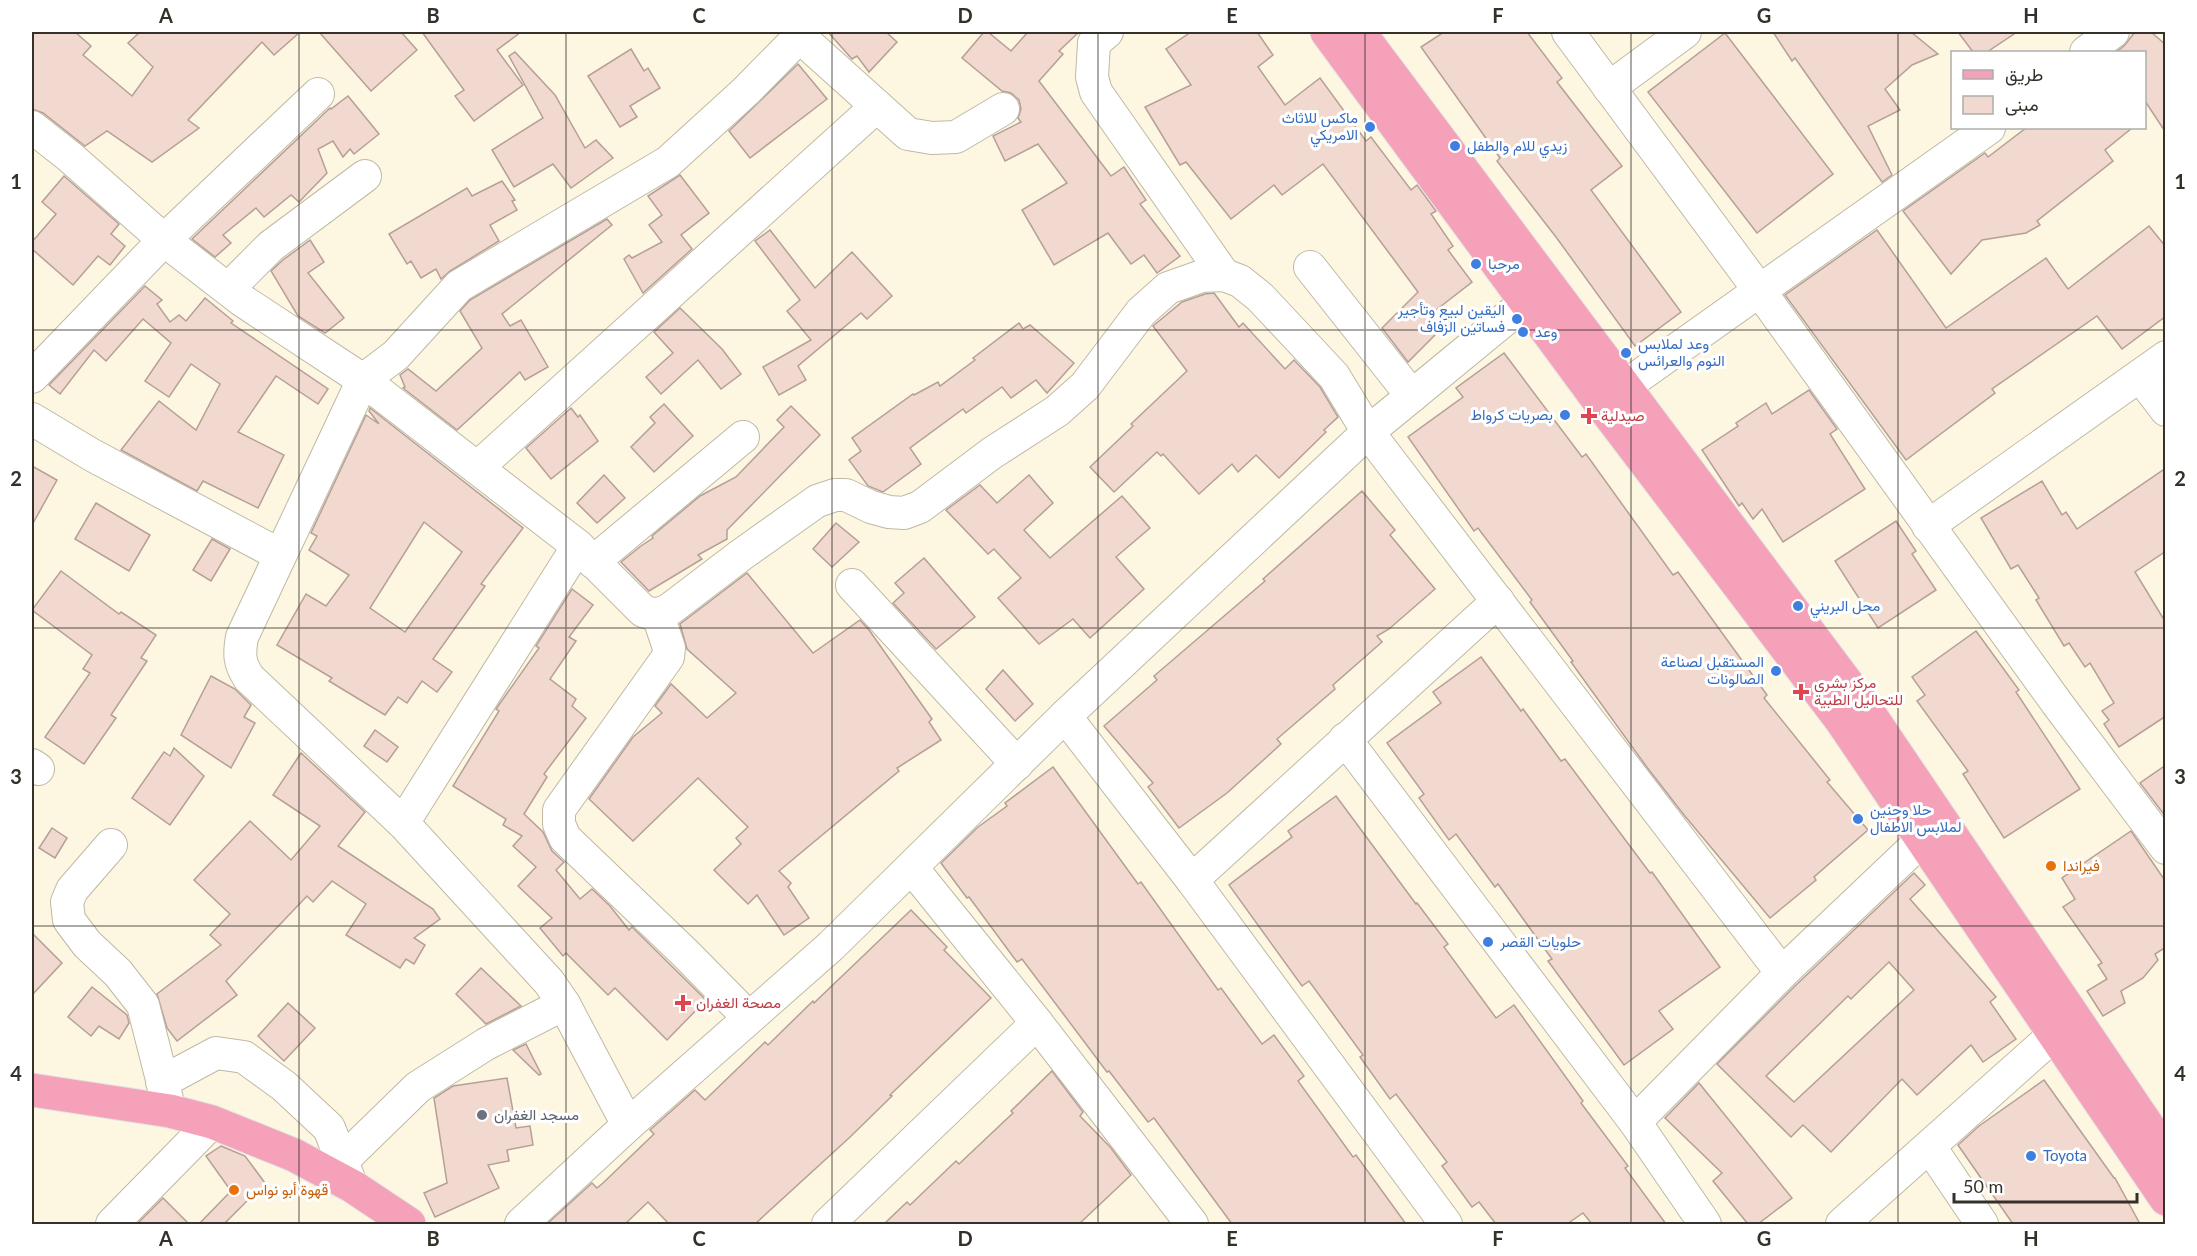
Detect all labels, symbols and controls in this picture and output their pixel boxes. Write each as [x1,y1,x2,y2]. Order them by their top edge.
text: A [158,3,173,27]
text: B [426,3,440,27]
text: C [692,3,706,27]
text: D [957,3,973,27]
text: E [1226,3,1238,27]
text: F [1492,3,1504,27]
text: G [1757,3,1771,27]
text: H [2023,3,2039,27]
legend [1951,51,2146,129]
text: طريق [2005,63,2043,86]
text: مبنى [2005,93,2039,116]
place label: ماكس للاثاث الامريكي [1282,108,1358,148]
marker: ماكس للاثاث الامريكي [1363,120,1377,134]
place label: زيدي للام والطفل [1467,136,1567,159]
marker: زيدي للام والطفل [1448,139,1462,153]
text: 1 [10,169,22,193]
text: 1 [2174,169,2186,193]
place label: مرحبا [1488,254,1520,273]
marker: مرحبا [1469,257,1483,271]
place label: اليقين لبيع وتأجير فساتين الزفاف [1397,300,1505,337]
marker: اليقين لبيع وتأجير فساتين الزفاف [1510,312,1524,326]
place label: وعد [1535,322,1557,341]
marker: وعد [1516,325,1530,339]
place label: وعد لملابس النوم والعرائس [1638,334,1725,371]
marker: وعد لملابس النوم والعرائس [1619,346,1633,360]
place label: بصريات كرواط [1471,405,1553,424]
place label: صيدلية [1601,406,1645,425]
marker: بصريات كرواط [1558,408,1572,422]
marker: صيدلية [1582,409,1596,423]
text: 2 [10,466,22,490]
text: 2 [2174,466,2186,490]
place label: محل البريني [1810,596,1880,619]
marker: محل البريني [1791,599,1805,613]
place label: المستقبل لصناعة الصالونات [1661,652,1764,688]
marker: المستقبل لصناعة الصالونات [1769,664,1783,678]
place label: مركز بشرى للتحاليل الطبية [1814,673,1903,709]
marker: مركز بشرى للتحاليل الطبية [1792,683,1810,701]
text: 3 [10,764,22,788]
text: 3 [2174,764,2186,788]
place label: حلا وحنين لملابس الاطفال [1870,800,1962,837]
marker: حلا وحنين لملابس الاطفال [1851,812,1865,826]
place label: فيراندا [2063,856,2100,875]
marker: فيراندا [2044,859,2058,873]
place label: حلويات القصر [1499,932,1581,951]
marker: حلويات القصر [1481,935,1495,949]
place label: مصحة الغفران [696,993,781,1012]
marker: مصحة الغفران [674,994,692,1012]
text: 4 [10,1061,22,1085]
text: 4 [2174,1061,2186,1085]
place label: مسجد الغفران [494,1105,579,1124]
marker: مسجد الغفران [475,1108,489,1122]
place label: Toyota [2043,1146,2087,1164]
marker: Toyota [2024,1149,2038,1163]
scale bar [1954,1166,2137,1204]
text: 50 m [1963,1175,2003,1197]
place label: قهوة أبو نواس [246,1180,329,1200]
marker: قهوة أبو نواس [227,1183,241,1197]
text: A [158,1226,173,1250]
text: B [426,1226,440,1250]
text: C [692,1226,706,1250]
text: D [957,1226,973,1250]
text: E [1226,1226,1238,1250]
text: F [1492,1226,1504,1250]
text: G [1757,1226,1771,1250]
text: H [2023,1226,2039,1250]

